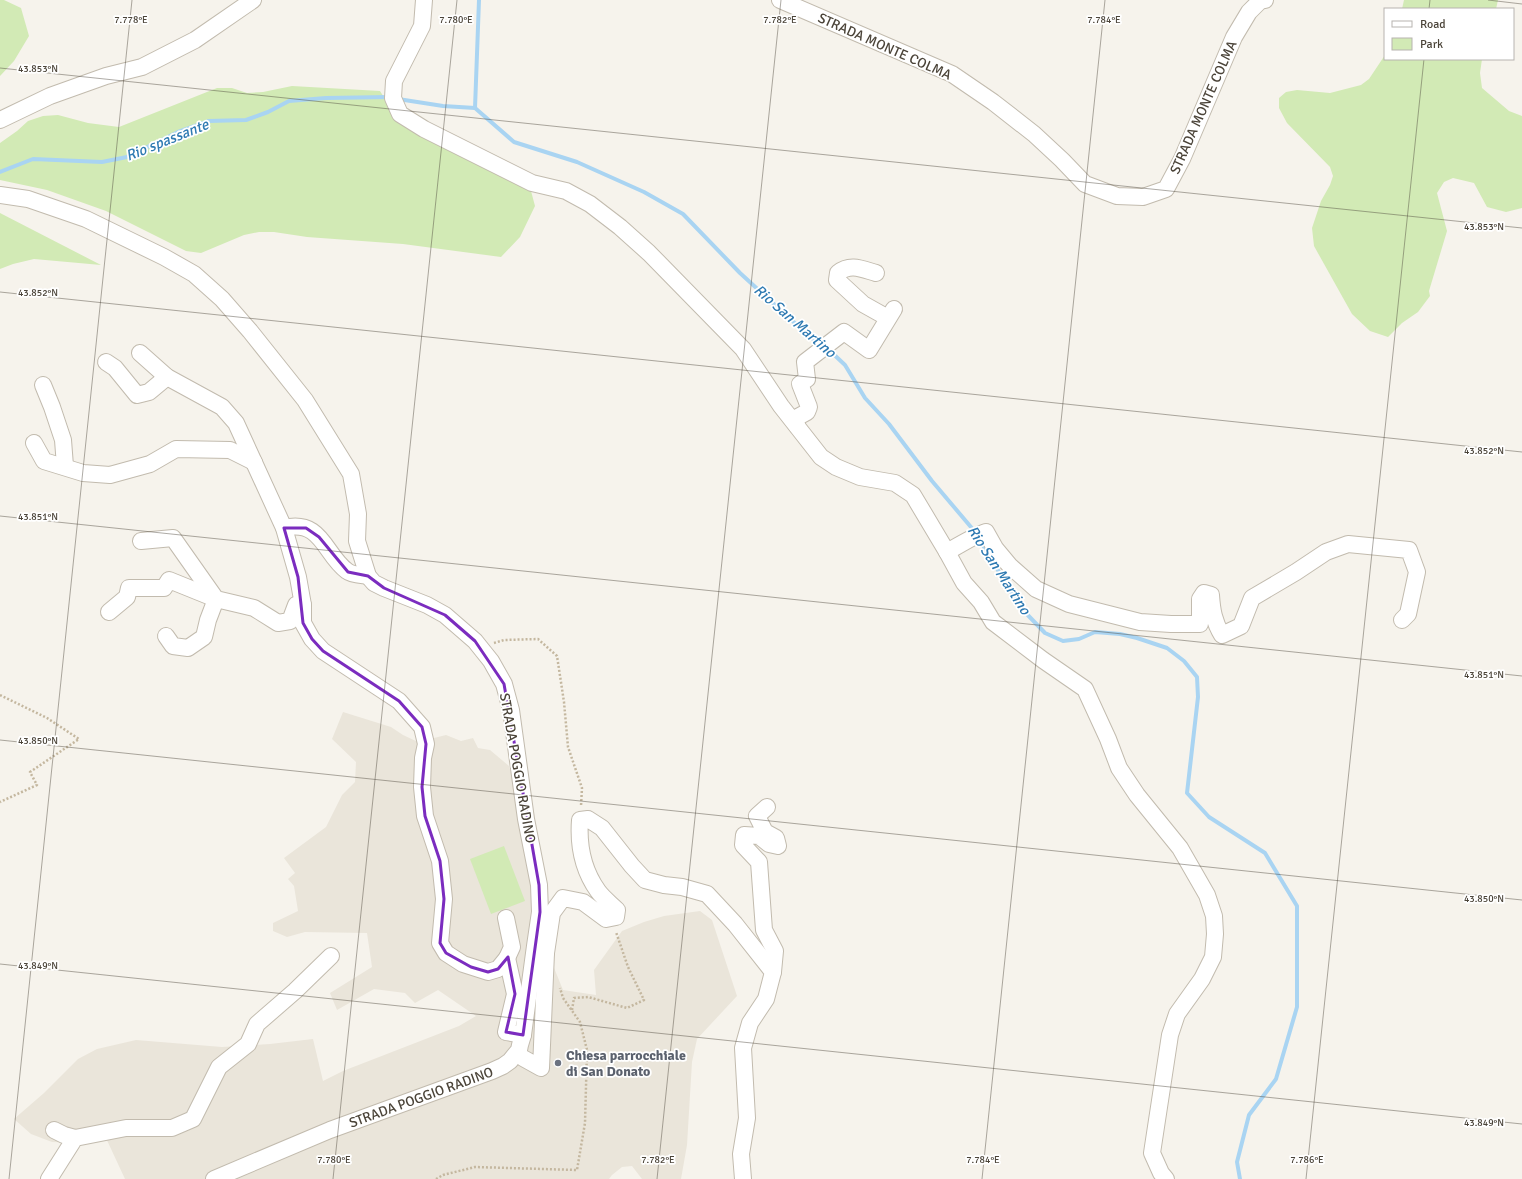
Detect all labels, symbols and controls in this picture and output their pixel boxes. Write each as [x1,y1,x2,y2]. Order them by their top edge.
legend [1384,8,1514,60]
street label: STRADA MONTE COLMA [815,9,955,84]
text: 7.778°E [114,14,148,26]
text: 7.780°E [439,14,473,26]
text: 7.782°E [763,14,797,26]
text: 7.784°E [1087,14,1121,26]
text: Road [1420,17,1446,32]
street label: STRADA MONTE COLMA [1166,37,1241,177]
text: Park [1420,37,1443,52]
text: 43.853°N [18,63,58,75]
water label: Rio spassante [123,115,212,165]
text: 43.853°N [1464,221,1504,233]
water label: Rio San Martino [750,281,841,362]
text: 43.852°N [18,287,58,299]
text: 43.852°N [1464,445,1504,457]
text: 43.851°N [18,511,58,523]
water label: Rio San Martino [964,522,1035,619]
text: 43.851°N [1464,669,1504,681]
street label: STRADA POGGIO RADINO [496,692,539,845]
text: 43.850°N [18,735,58,747]
text: 43.850°N [1464,893,1504,905]
text: 43.849°N [18,960,58,972]
place label: Chiesa parrocchiale di San Donato [566,1047,686,1080]
marker: Chiesa parrocchiale di San Donato [553,1058,563,1068]
street label: STRADA POGGIO RADINO [347,1063,496,1131]
text: 43.849°N [1464,1117,1504,1129]
text: 7.780°E [317,1154,351,1166]
text: 7.782°E [641,1154,675,1166]
text: 7.784°E [966,1154,1000,1166]
text: 7.786°E [1290,1154,1324,1166]

